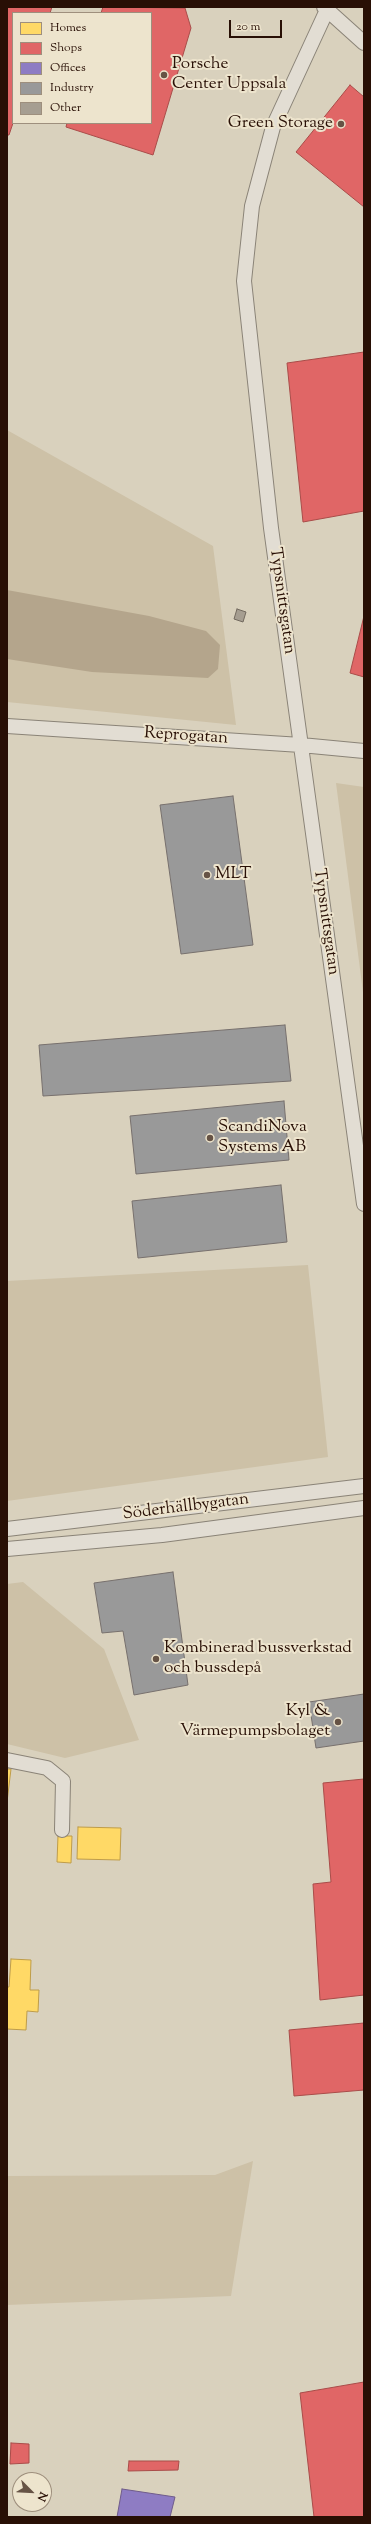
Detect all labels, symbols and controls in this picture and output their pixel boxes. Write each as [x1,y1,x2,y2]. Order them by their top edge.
legend [12,12,152,124]
scale bar [231,12,284,38]
text: 20 m [236,18,260,36]
text: Homes [50,19,86,37]
text: Shops [50,39,82,57]
place label: Porsche Center Uppsala [172,55,286,95]
text: Offices [50,59,86,77]
marker: Porsche Center Uppsala [159,70,169,80]
text: Industry [50,79,94,97]
text: Other [50,99,81,117]
place label: Green Storage [228,114,333,134]
marker: Green Storage [336,119,346,129]
street label: Typsnittsgatan [263,546,299,656]
street label: Reprogatan [143,724,229,750]
place label: MLT [215,865,251,885]
street label: Typsnittsgatan [307,867,343,977]
marker: MLT [202,870,212,880]
place label: ScandiNova Systems AB [218,1118,307,1158]
marker: ScandiNova Systems AB [205,1133,215,1143]
street label: Söderhällbygatan [122,1490,250,1526]
place label: Kombinerad bussverkstad och bussdepå [164,1639,352,1679]
marker: Kombinerad bussverkstad och bussdepå [151,1654,161,1664]
place label: Kyl & Värmepumpsbolaget [180,1702,330,1742]
marker: Kyl & Värmepumpsbolaget [333,1717,343,1727]
north arrow [12,2472,52,2512]
text: N [33,2489,51,2504]

